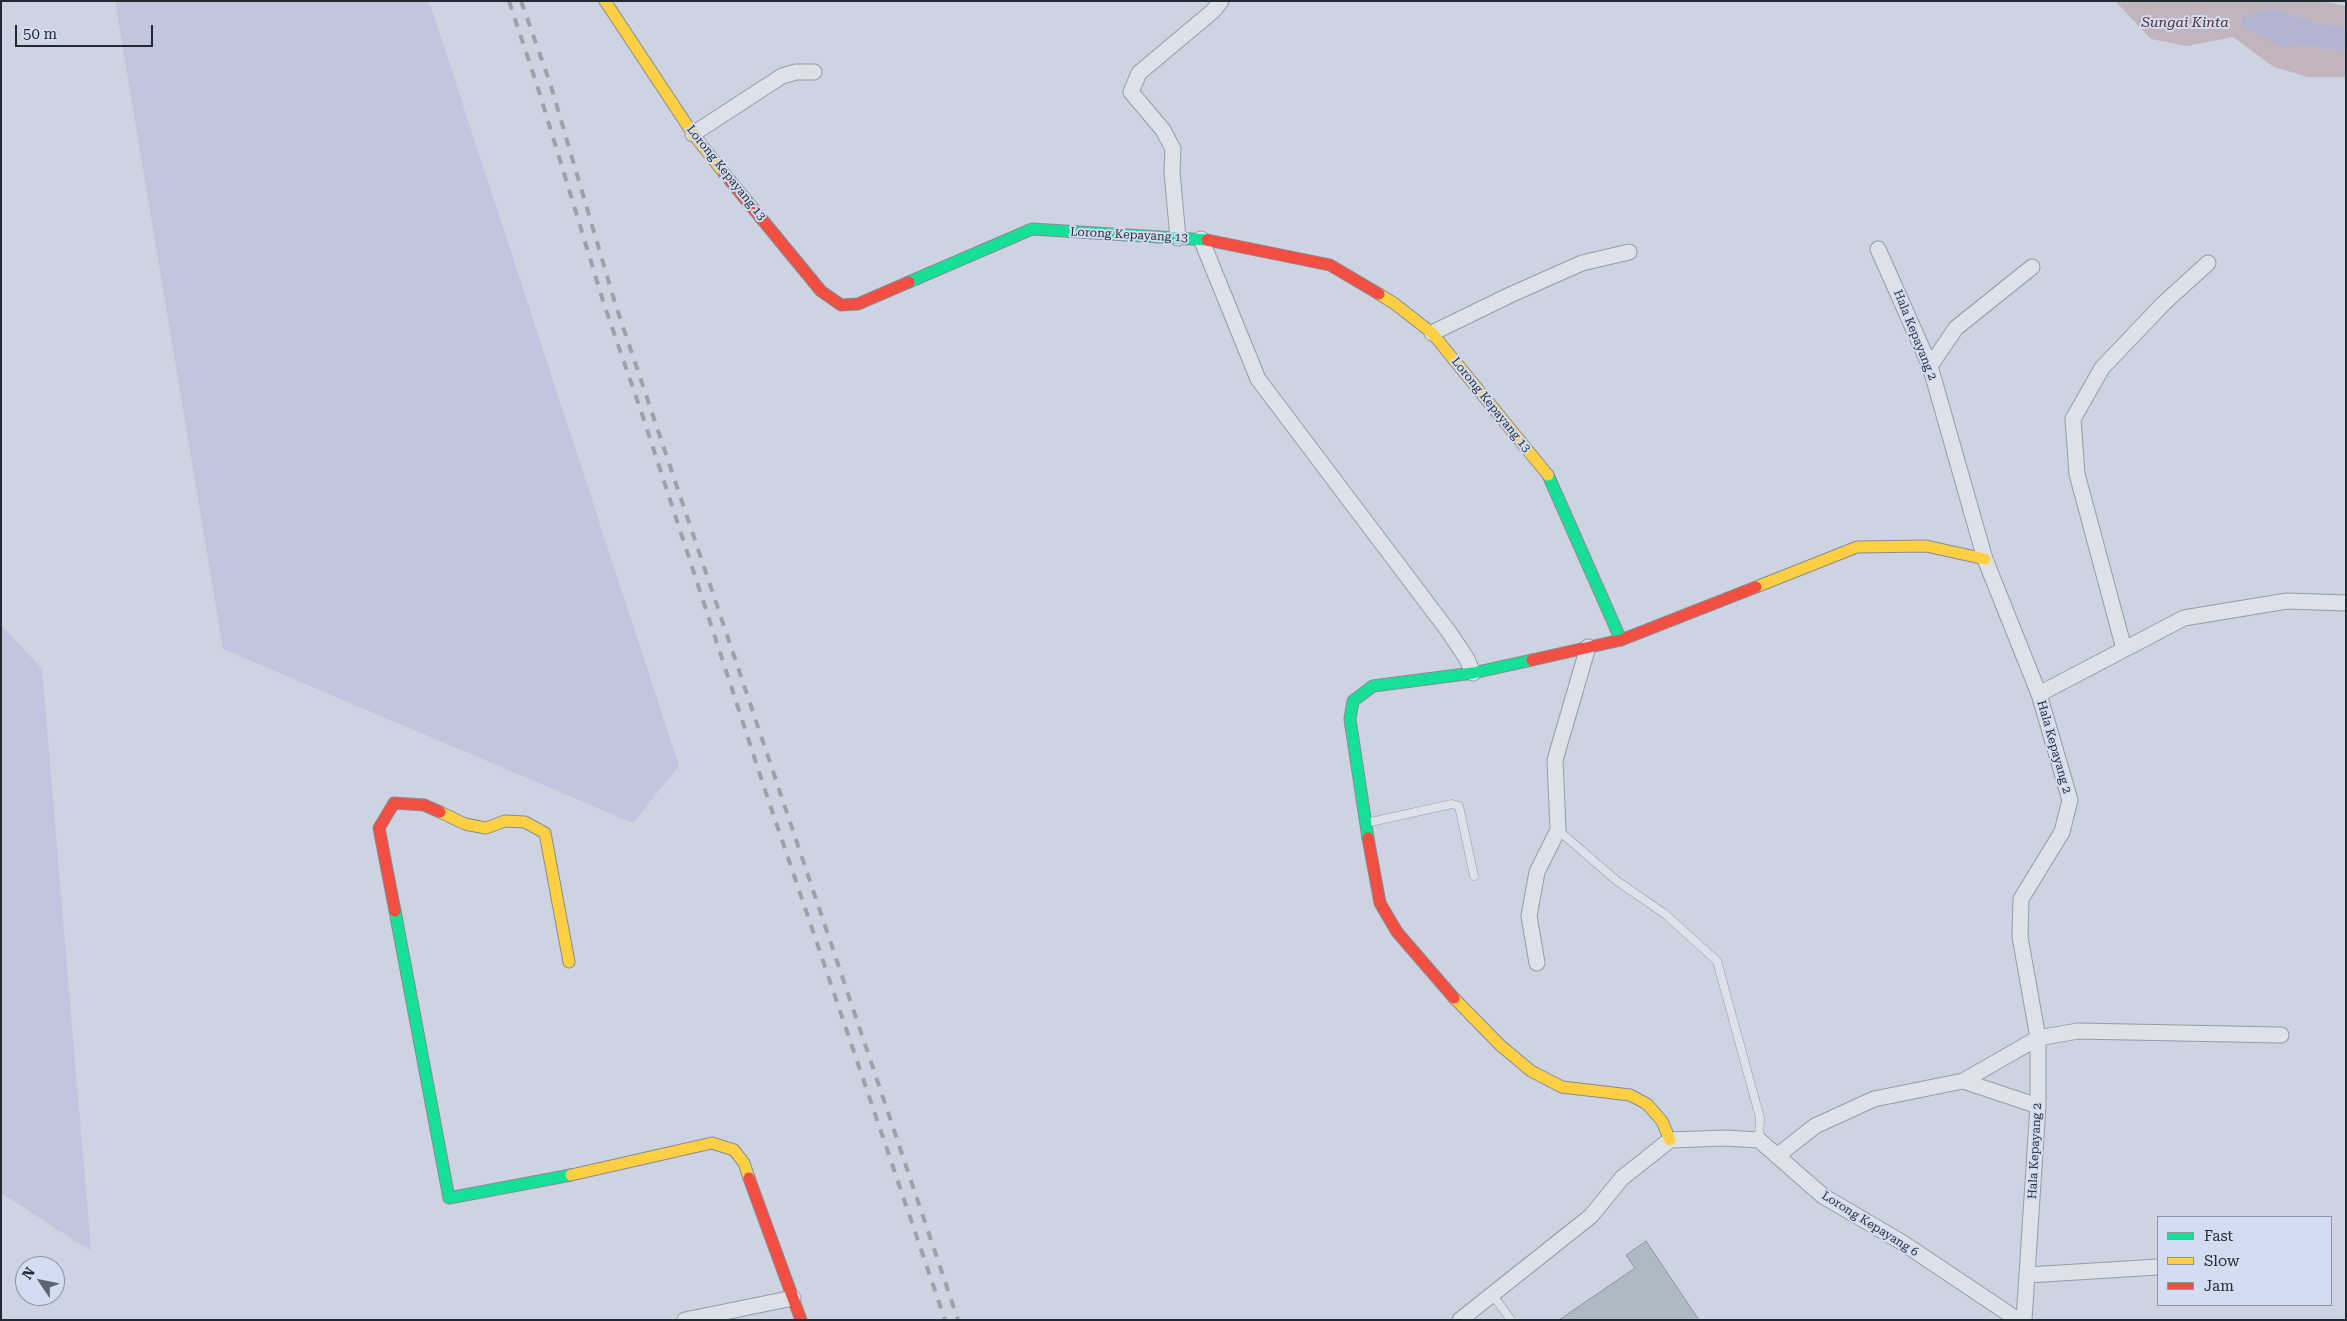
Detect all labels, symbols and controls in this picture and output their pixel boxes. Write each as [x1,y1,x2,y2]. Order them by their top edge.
scale bar [18,15,155,47]
water label: Sungai Kinta [2141,15,2229,31]
text: 50 m [23,25,57,43]
street label: Lorong Kepayang 13 [683,123,769,223]
street label: Lorong Kepayang 13 [1070,225,1188,245]
street label: Hala Kepayang 2 [1890,288,1940,382]
street label: Lorong Kepayang 13 [1448,355,1534,455]
street label: Hala Kepayang 2 [2034,699,2074,795]
street label: Hala Kepayang 2 [2025,1103,2045,1199]
street label: Lorong Kepayang 6 [1819,1188,1921,1260]
legend [2157,1216,2332,1306]
text: Fast [2204,1227,2233,1245]
text: Slow [2204,1252,2239,1270]
north arrow [15,1256,65,1306]
text: N [19,1264,38,1282]
text: Jam [2204,1277,2234,1295]

